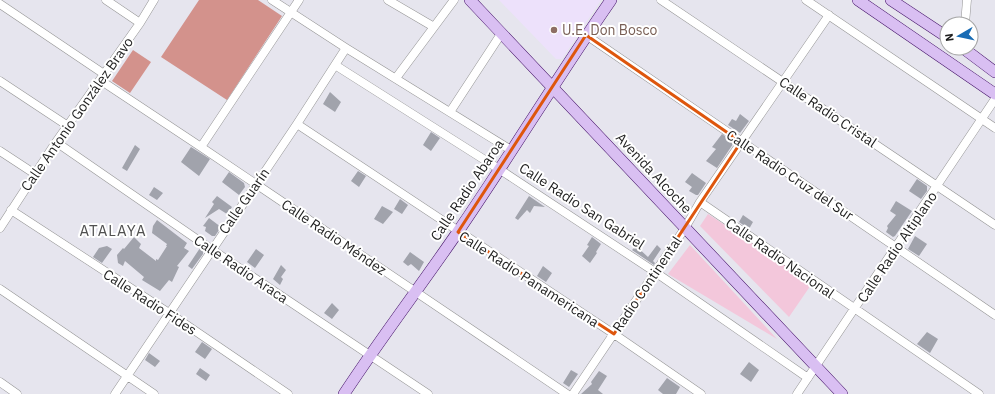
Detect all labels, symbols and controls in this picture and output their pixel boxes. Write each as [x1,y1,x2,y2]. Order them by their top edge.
north arrow [939,16,979,56]
place label: U.E. Don Bosco [562,21,658,39]
marker: U.E. Don Bosco [549,25,559,35]
street label: Calle Antonio González Bravo [17,33,137,194]
text: N [942,33,957,43]
street label: Calle Radio Cristal [776,73,880,151]
street label: Calle Radio Cruz del Sur [723,126,857,224]
street label: Avenida Alcoche [612,129,696,217]
street label: Calle Radio Abaroa [426,135,508,244]
street label: Calle Radio San Gabriel [516,159,648,253]
street label: Calle Guarín [215,165,273,237]
street label: Calle Radio Altiplano [853,188,941,306]
street label: Calle Radio Méndez [278,195,390,279]
street label: Calle Radio Nacional [722,214,838,302]
district label: ATALAYA [79,221,147,240]
street label: Calle Radio Panamericana [456,227,603,331]
street label: Calle Radio Araca [190,231,292,307]
street label: Radio Continental [608,232,686,335]
street label: Calle Radio Fides [100,265,200,339]

